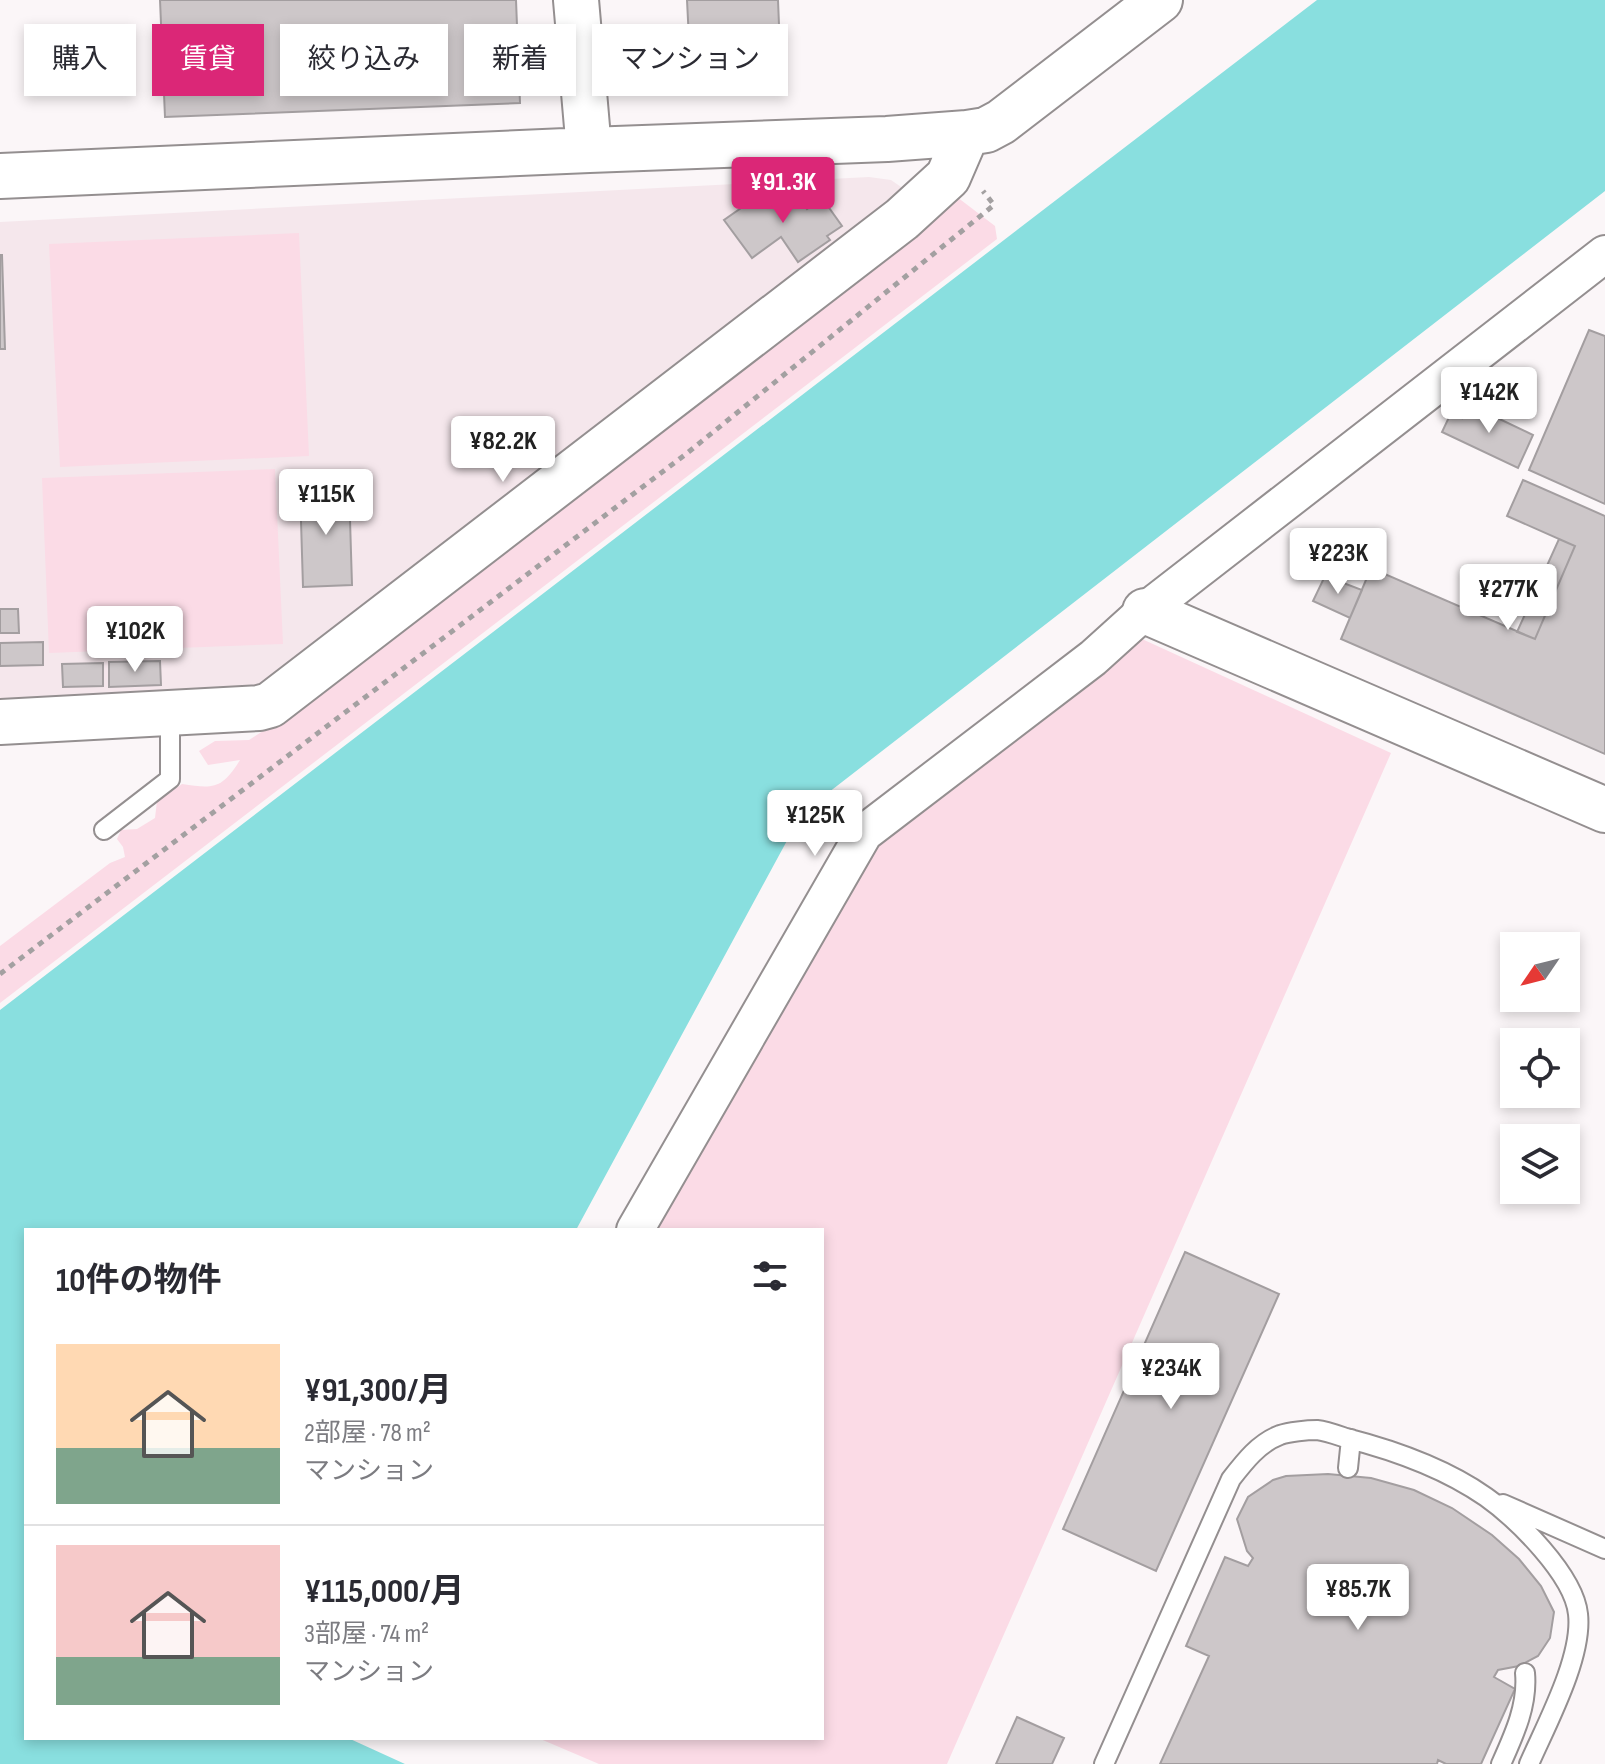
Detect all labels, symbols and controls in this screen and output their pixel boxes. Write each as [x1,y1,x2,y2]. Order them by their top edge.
chip: 購入 [24,24,136,96]
chip: 賃貸 [152,24,264,96]
chip: 絞り込み [280,24,448,96]
chip: 新着 [464,24,576,96]
chip: マンション [592,24,788,96]
pin: ¥91.3K [718,157,848,225]
text: ¥91.3K [750,167,816,198]
pin: ¥142K [1433,367,1545,435]
text: ¥142K [1459,377,1519,408]
pin: ¥82.2K [438,416,568,484]
text: ¥82.2K [469,426,537,457]
pin: ¥115K [270,469,382,537]
text: ¥115K [297,479,355,510]
pin: ¥223K [1282,528,1394,596]
text: ¥223K [1308,538,1368,569]
pin: ¥277K [1452,564,1564,632]
text: ¥277K [1478,574,1538,605]
pin: ¥102K [79,606,191,674]
text: ¥102K [105,616,165,647]
pin: ¥125K [759,790,871,858]
text: ¥125K [785,800,845,831]
north arrow [1500,932,1580,1012]
map controls [1500,932,1580,1204]
button: locate [1500,1028,1580,1108]
button: layers [1500,1124,1580,1204]
icon: filters [748,1254,792,1298]
text: 10件の物件 [56,1260,222,1301]
pin: ¥234K [1115,1343,1227,1411]
text: ¥234K [1140,1353,1202,1384]
text: ¥91,300/月 [304,1370,452,1411]
icon: home [120,1376,216,1472]
text: 2部屋 · 78 m² [304,1418,431,1449]
text: マンション [304,1456,434,1487]
pin: ¥85.7K [1293,1564,1423,1632]
text: ¥115,000/月 [304,1571,464,1612]
text: ¥85.7K [1325,1574,1391,1605]
icon: home [120,1577,216,1673]
text: 3部屋 · 74 m² [304,1619,429,1650]
text: マンション [304,1657,434,1688]

